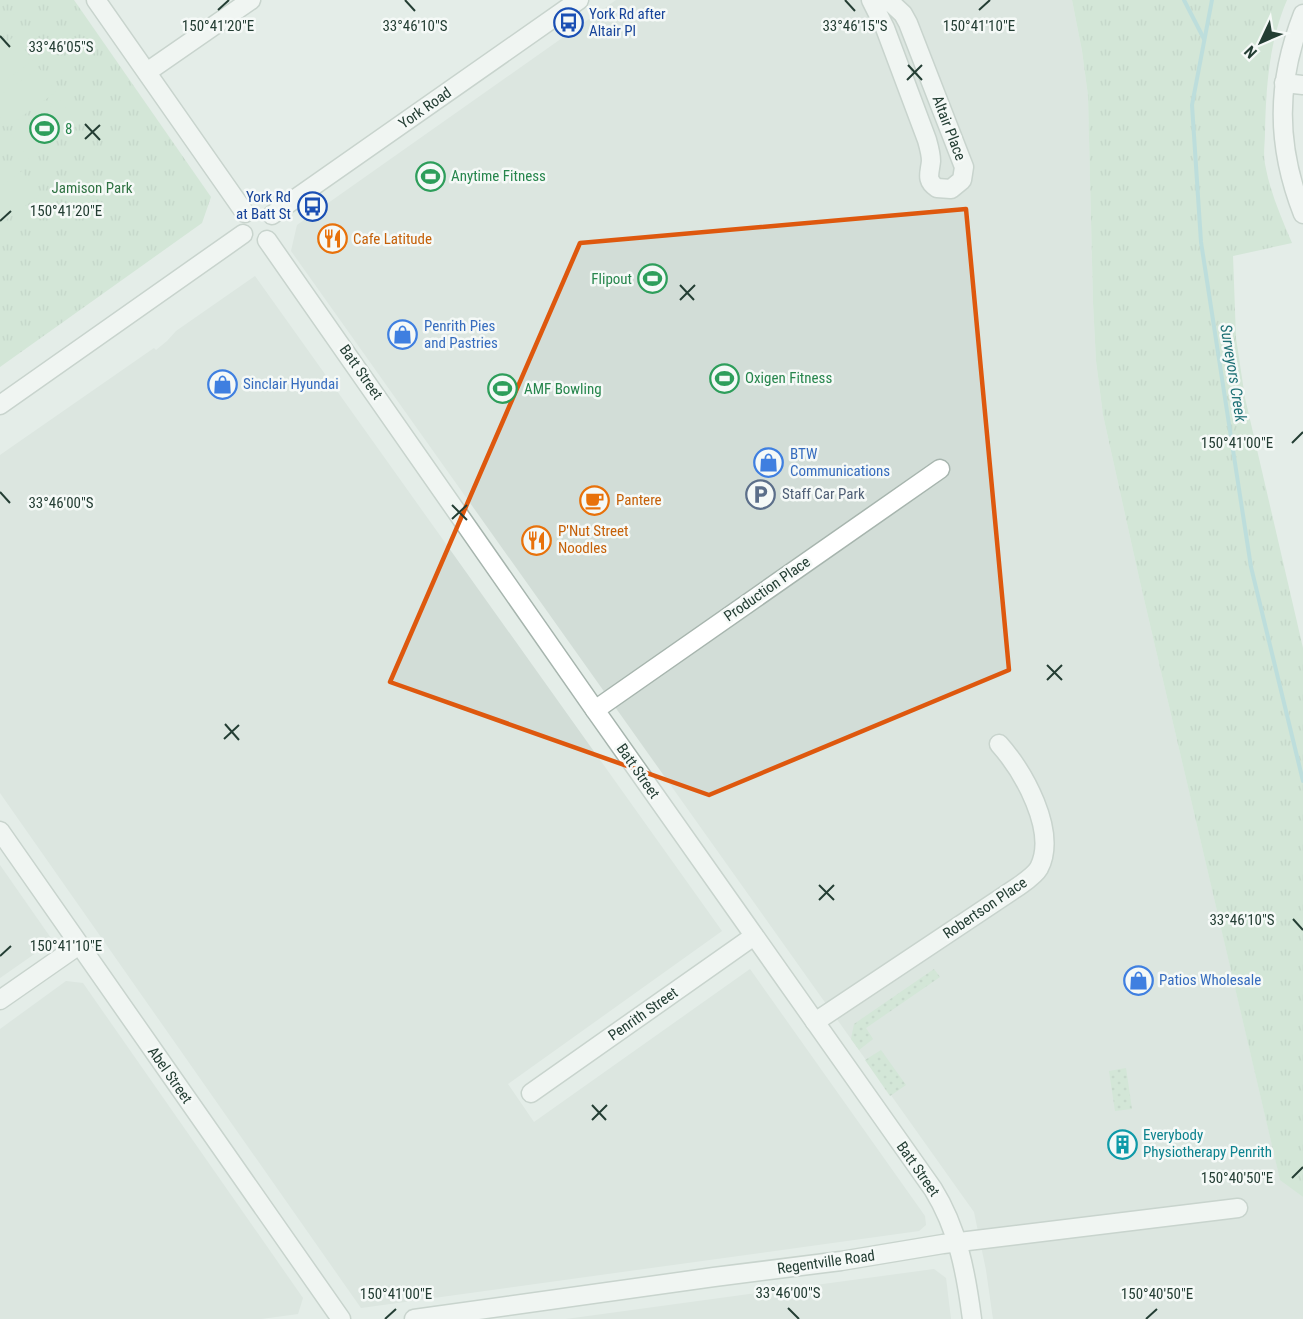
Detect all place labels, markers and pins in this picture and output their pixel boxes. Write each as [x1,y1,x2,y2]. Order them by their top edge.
place label: York Rd after Altair Pl [589,5,666,40]
bus stop icon: York Rd after Altair Pl [552,7,584,39]
sports icon: 8 [28,113,60,145]
place label: 8 [65,120,72,138]
sports icon: Anytime Fitness [414,160,446,192]
place label: Anytime Fitness [451,167,546,185]
place label: York Rd at Batt St [236,188,291,223]
bus stop icon: York Rd at Batt St [296,190,328,222]
restaurant icon: Cafe Latitude [316,223,348,255]
place label: Cafe Latitude [353,230,432,248]
sports icon: Flipout [637,263,669,295]
place label: Flipout [591,270,632,288]
place label: Penrith Pies and Pastries [424,317,498,352]
shop icon: Penrith Pies and Pastries [387,319,419,351]
sports icon: Oxigen Fitness [708,362,740,394]
shop icon: Sinclair Hyundai [206,368,238,400]
place label: Oxigen Fitness [745,369,832,387]
sports icon: AMF Bowling [487,373,519,405]
place label: Sinclair Hyundai [243,375,339,393]
place label: AMF Bowling [524,380,602,398]
place label: BTW Communications [790,445,890,480]
shop icon: BTW Communications [753,447,785,479]
parking icon: Staff Car Park [745,478,777,510]
cafe icon: Pantere [579,484,611,516]
place label: Staff Car Park [782,485,865,503]
place label: Pantere [616,491,662,509]
place label: P'Nut Street Noodles [558,522,629,557]
restaurant icon: P'Nut Street Noodles [521,524,553,556]
shop icon: Patios Wholesale [1122,964,1154,996]
place label: Patios Wholesale [1159,971,1261,989]
place label: Everybody Physiotherapy Penrith [1143,1126,1272,1161]
building icon: Everybody Physiotherapy Penrith [1106,1128,1138,1160]

